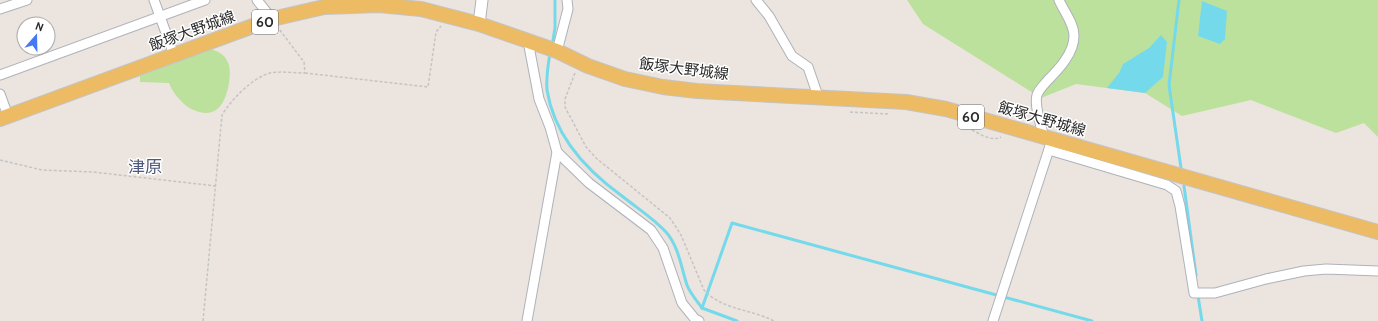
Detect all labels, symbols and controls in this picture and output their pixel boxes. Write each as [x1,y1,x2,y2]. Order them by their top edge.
street label: 飯塚大野城線 [147,7,237,55]
road number: 60 [252,10,278,34]
north arrow [16,16,56,56]
text: N [33,19,45,35]
street label: 飯塚大野城線 [638,55,730,83]
street label: 飯塚大野城線 [996,98,1088,140]
road number: 60 [958,105,984,129]
district label: 津原 [128,157,162,177]

